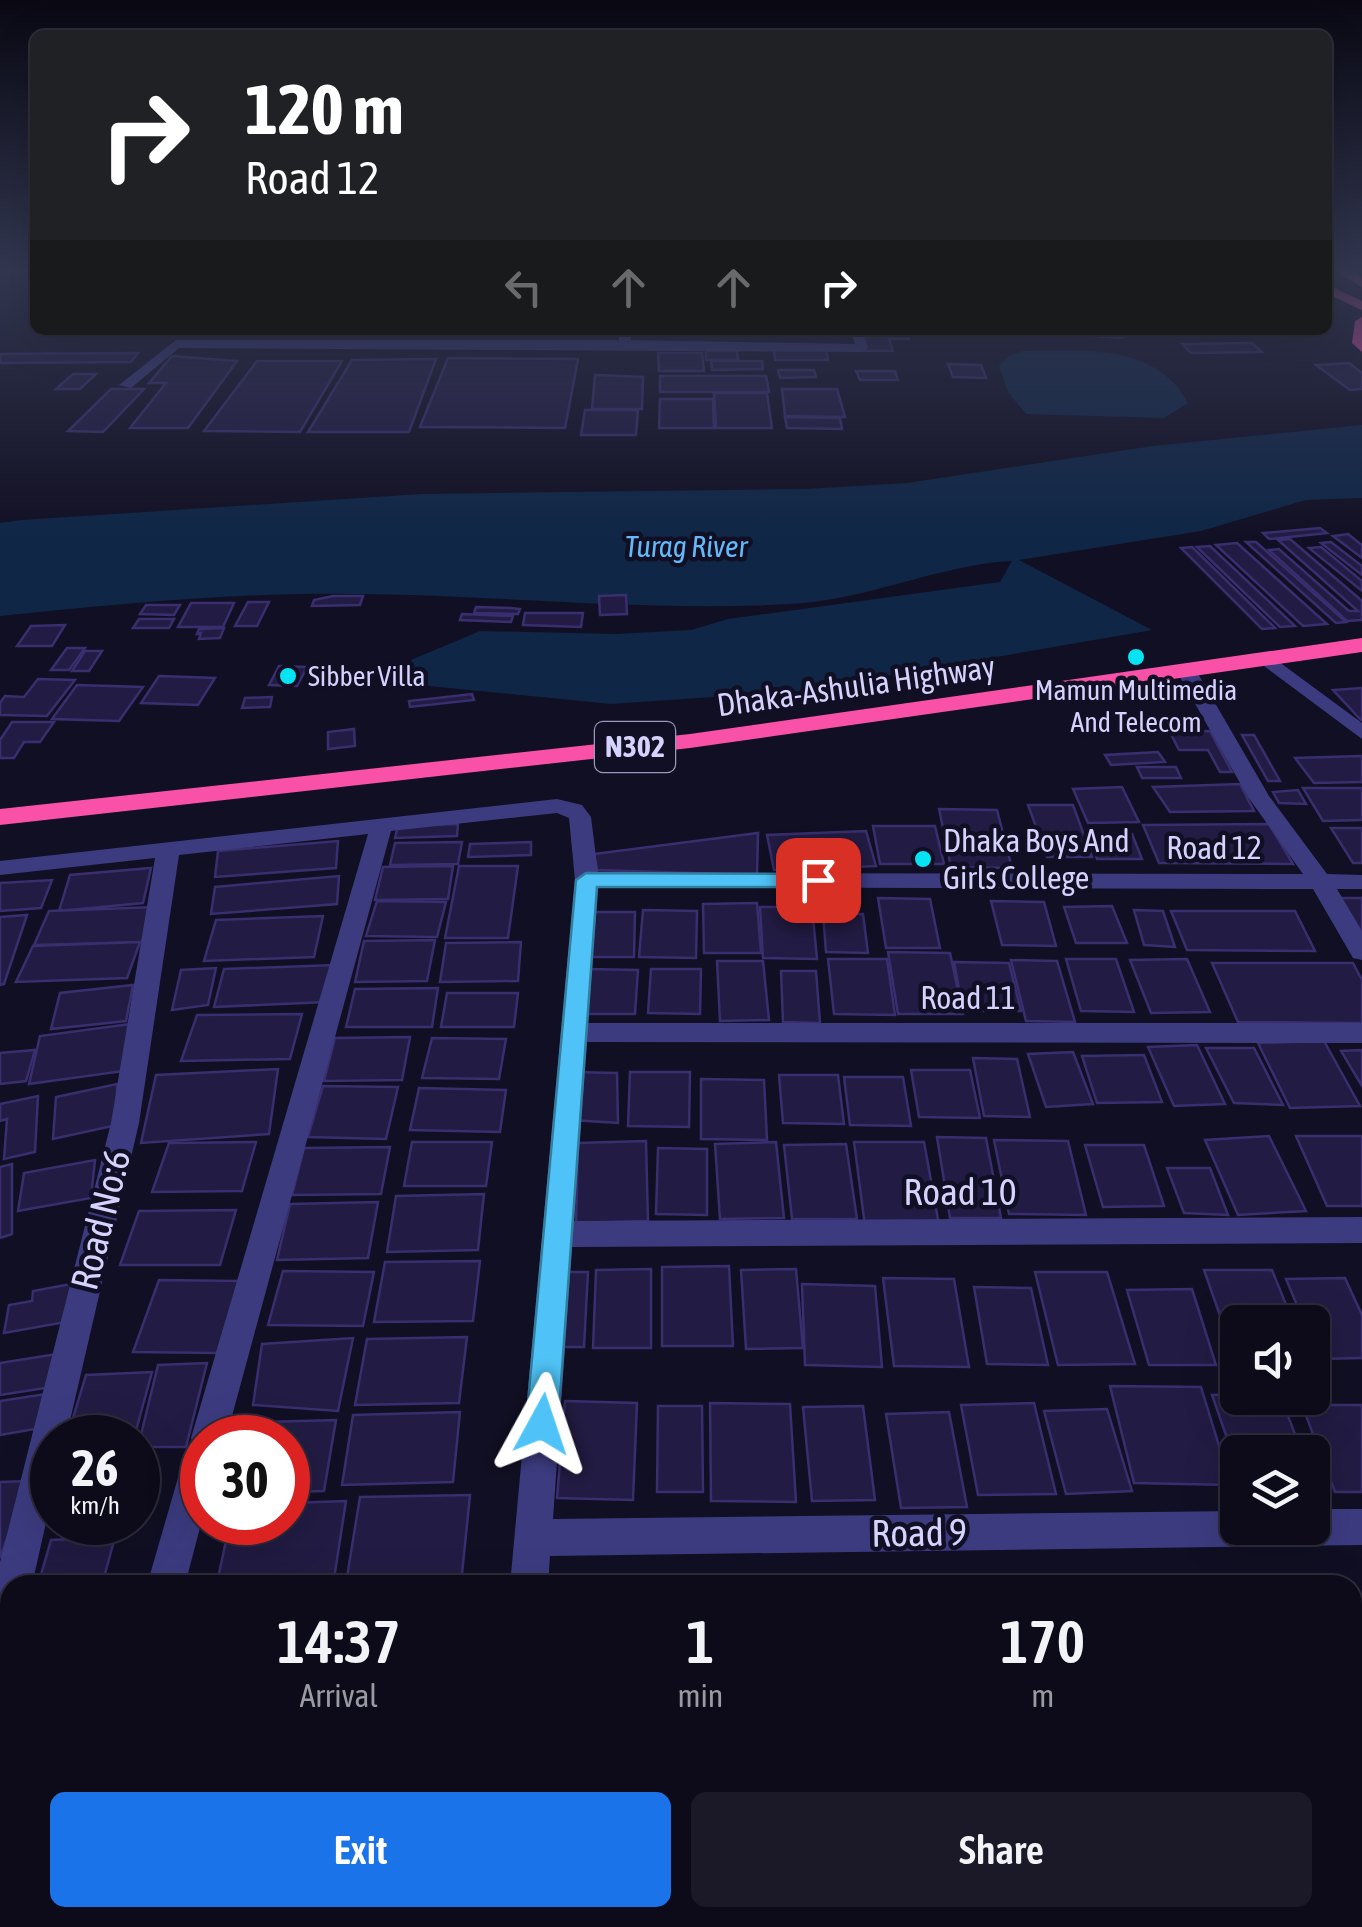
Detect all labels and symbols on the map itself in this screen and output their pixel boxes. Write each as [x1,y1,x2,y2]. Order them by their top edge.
water label: Turag River [625,529,749,563]
marker: Mamun Multimedia And Telecom [1125,646,1147,668]
street label: Dhaka-Ashulia Highway [715,648,997,723]
place label: Sibber Villa [308,660,426,692]
marker: Sibber Villa [277,665,299,687]
place label: Mamun Multimedia And Telecom [1035,674,1237,738]
road number: N302 [595,722,675,772]
place label: Dhaka Boys And Girls College [943,822,1130,896]
street label: Road 12 [1166,829,1262,866]
pin [776,838,861,923]
marker: Dhaka Boys And Girls College [912,848,934,870]
street label: Road 11 [920,979,1016,1016]
street label: Road No:6 [62,1145,139,1294]
street label: Road 10 [903,1170,1017,1213]
position arrow [490,1372,594,1476]
speed limit sign: 30 [180,1415,310,1545]
street label: Road 9 [871,1510,967,1555]

